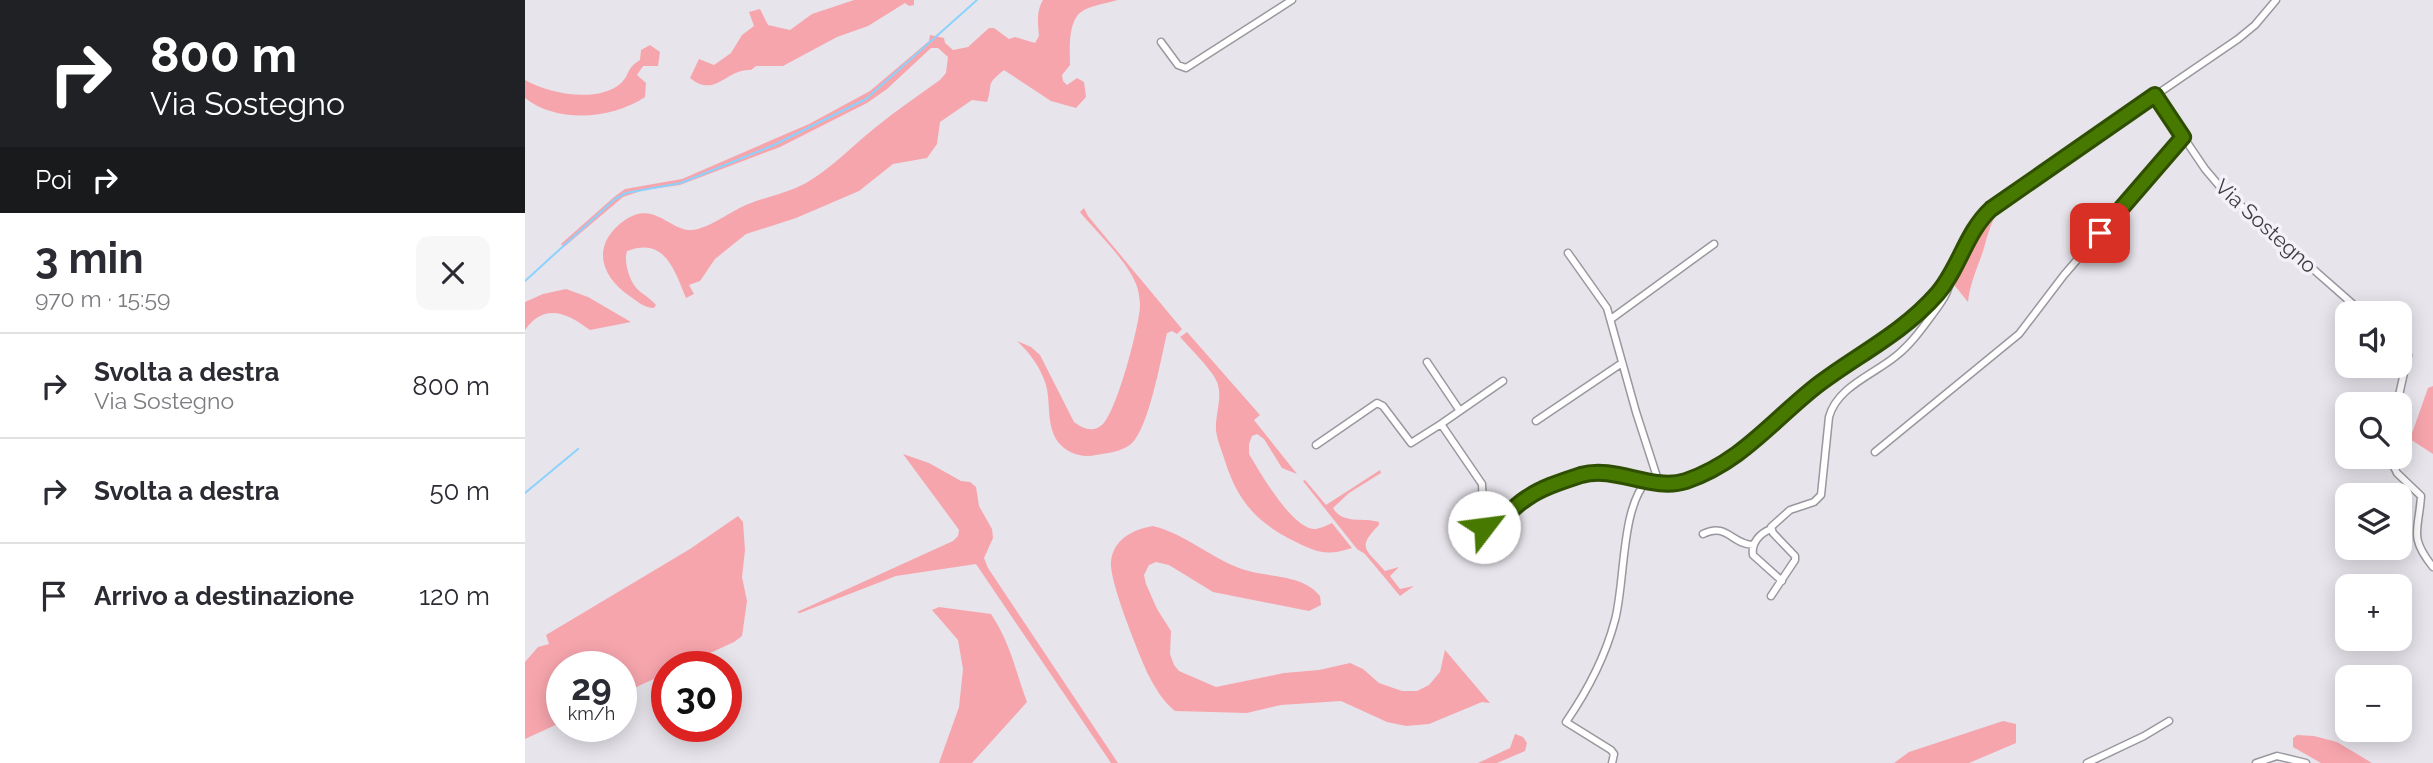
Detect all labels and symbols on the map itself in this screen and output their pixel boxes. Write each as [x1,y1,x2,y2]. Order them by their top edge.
street label: Via Sostegno [2210,174,2322,278]
pin [2070,203,2130,263]
position arrow [1447,490,1521,564]
speed limit sign: 30 [651,651,742,742]

